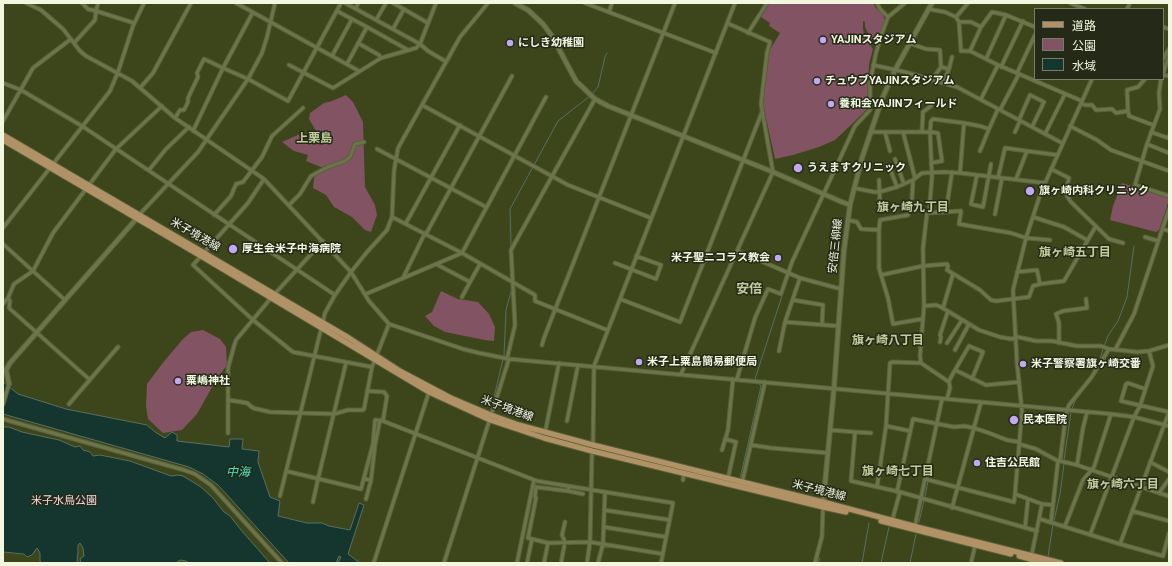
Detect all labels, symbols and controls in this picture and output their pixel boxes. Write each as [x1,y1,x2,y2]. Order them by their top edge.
legend [1034,8,1164,80]
text: 道路 [1072,19,1096,33]
place label: YAJINスタジアム [831,33,917,47]
marker: YAJINスタジアム [818,35,828,45]
place label: にしき幼稚園 [518,36,584,50]
marker: にしき幼稚園 [505,38,515,48]
text: 公園 [1072,39,1096,53]
text: 水域 [1072,59,1096,73]
place label: チュウブYAJINスタジアム [825,74,955,88]
marker: チュウブYAJINスタジアム [812,76,822,86]
place label: 養和会YAJINフィールド [839,97,958,111]
marker: 養和会YAJINフィールド [826,99,836,109]
district label: 上栗島 [296,132,332,146]
place label: うえますクリニック [807,161,906,175]
marker: うえますクリニック [792,162,804,174]
place label: 旗ヶ崎内科クリニック [1039,184,1149,198]
marker: 旗ヶ崎内科クリニック [1024,185,1036,197]
district label: 旗ヶ崎九丁目 [877,201,949,215]
street label: 米子境港線 [168,216,222,254]
street label: 安倍三柳線 [827,218,845,274]
place label: 厚生会米子中海病院 [242,242,341,256]
marker: 厚生会米子中海病院 [227,243,239,255]
district label: 旗ヶ崎五丁目 [1039,246,1111,260]
place label: 米子聖ニコラス教会 [671,251,770,265]
marker: 米子聖ニコラス教会 [773,253,783,263]
district label: 安倍 [736,282,762,298]
district label: 旗ヶ崎八丁目 [852,334,924,348]
place label: 米子上粟島簡易郵便局 [647,355,757,369]
marker: 米子上粟島簡易郵便局 [634,357,644,367]
place label: 米子警察署旗ヶ崎交番 [1031,357,1141,371]
marker: 米子警察署旗ヶ崎交番 [1018,359,1028,369]
place label: 粟嶋神社 [186,374,230,388]
marker: 粟嶋神社 [173,376,183,386]
street label: 米子境港線 [479,393,535,425]
place label: 民本医院 [1023,413,1067,427]
marker: 民本医院 [1008,414,1020,426]
place label: 住吉公民館 [985,456,1040,470]
marker: 住吉公民館 [972,458,982,468]
district label: 旗ヶ崎七丁目 [862,465,934,479]
water label: 中海 [226,466,250,480]
street label: 米子境港線 [791,478,847,504]
district label: 旗ヶ崎六丁目 [1087,478,1159,492]
park label: 米子水鳥公園 [31,494,97,508]

